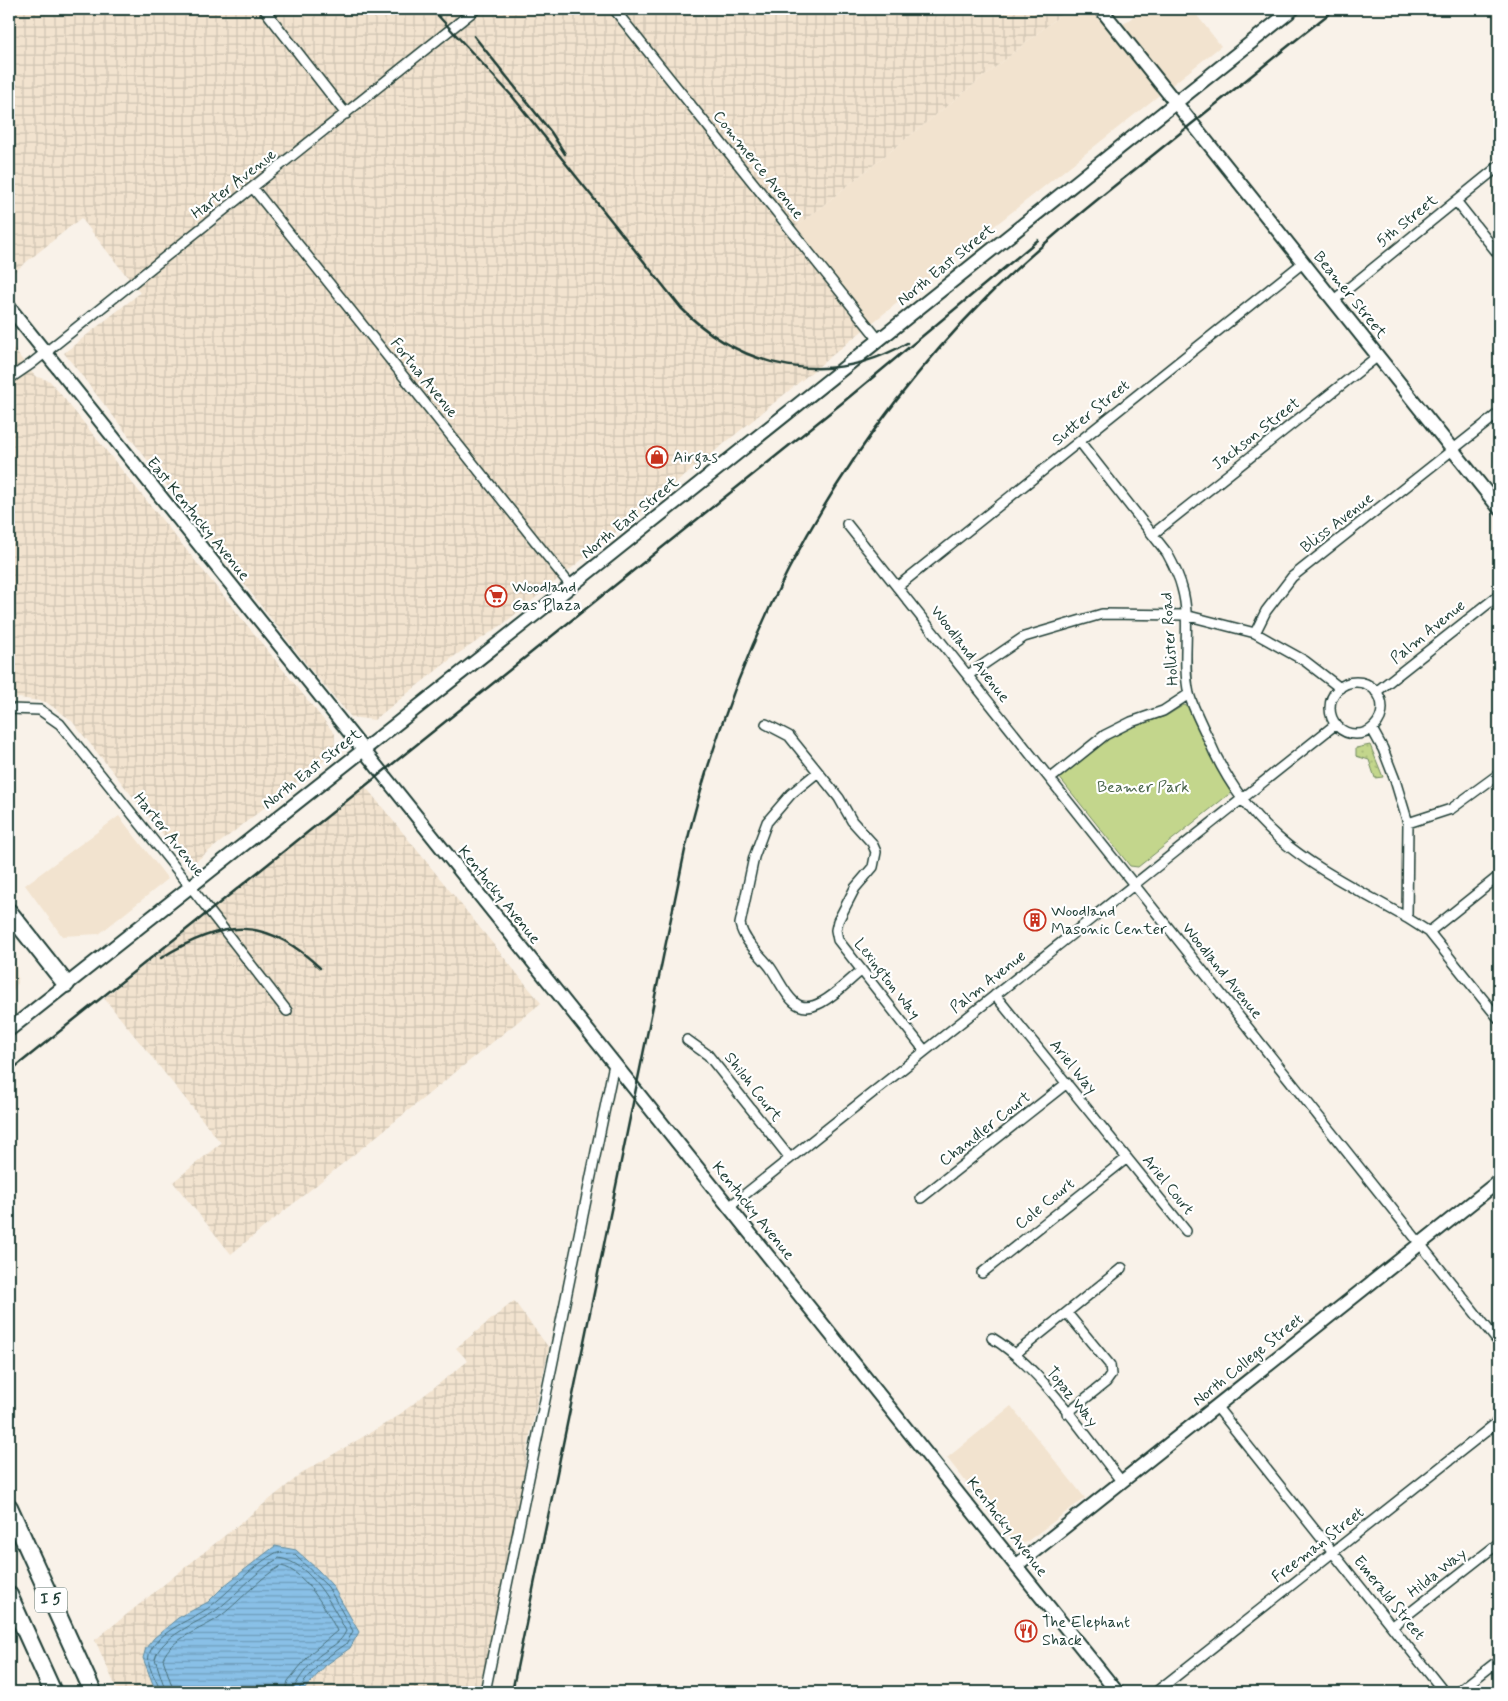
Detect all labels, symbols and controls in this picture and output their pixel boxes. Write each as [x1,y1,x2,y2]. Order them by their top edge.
street label: Commerce Avenue [708,106,808,224]
street label: Harter Avenue [187,144,281,224]
street label: 5th Street [1372,189,1443,252]
street label: North East Street [893,219,1000,311]
street label: Beamer Street [1308,247,1392,343]
street label: Fortna Avenue [385,334,463,423]
street label: Sutter Street [1048,375,1134,451]
street label: Jackson Street [1208,393,1305,475]
shop icon: Airgas [645,445,669,469]
place label: Airgas [673,447,718,469]
street label: East Kentucky Avenue [142,453,254,585]
street label: North East Street [577,472,684,564]
street label: Bliss Avenue [1296,488,1378,558]
place label: Woodland Gas Plaza [512,577,581,616]
supermarket icon: Woodland Gas Plaza [484,584,508,608]
street label: Hollister Road [1156,591,1184,687]
street label: Palm Avenue [1386,595,1470,669]
street label: Woodland Avenue [925,601,1015,707]
street label: North East Street [258,723,366,814]
park label: Beamer Park [1097,777,1189,798]
street label: Harter Avenue [128,788,210,882]
street label: Kentucky Avenue [453,841,545,949]
place label: Woodland Masonic Center [1051,901,1167,940]
building icon: Woodland Masonic Center [1023,908,1047,932]
street label: Woodland Avenue [1177,919,1267,1023]
street label: Lexington Way [848,934,925,1024]
street label: Palm Avenue [946,946,1030,1018]
street label: Ariel Way [1044,1035,1102,1099]
street label: Shiloh Court [719,1048,787,1126]
street label: Chandler Court [935,1086,1035,1171]
street label: Ariel Court [1137,1151,1199,1219]
street label: Kentucky Avenue [707,1157,799,1265]
street label: Cole Court [1011,1174,1079,1234]
street label: North College Street [1188,1309,1308,1411]
street label: Topaz Way [1041,1362,1103,1432]
street label: Kentucky Avenue [962,1473,1053,1581]
street label: Freeman Street [1267,1502,1369,1588]
street label: Hilda Way [1403,1543,1471,1603]
street label: Emerald Street [1348,1551,1430,1645]
road number: I 5 [35,1588,67,1612]
place label: The Elephant Shack [1042,1612,1130,1651]
restaurant icon: The Elephant Shack [1014,1619,1038,1643]

